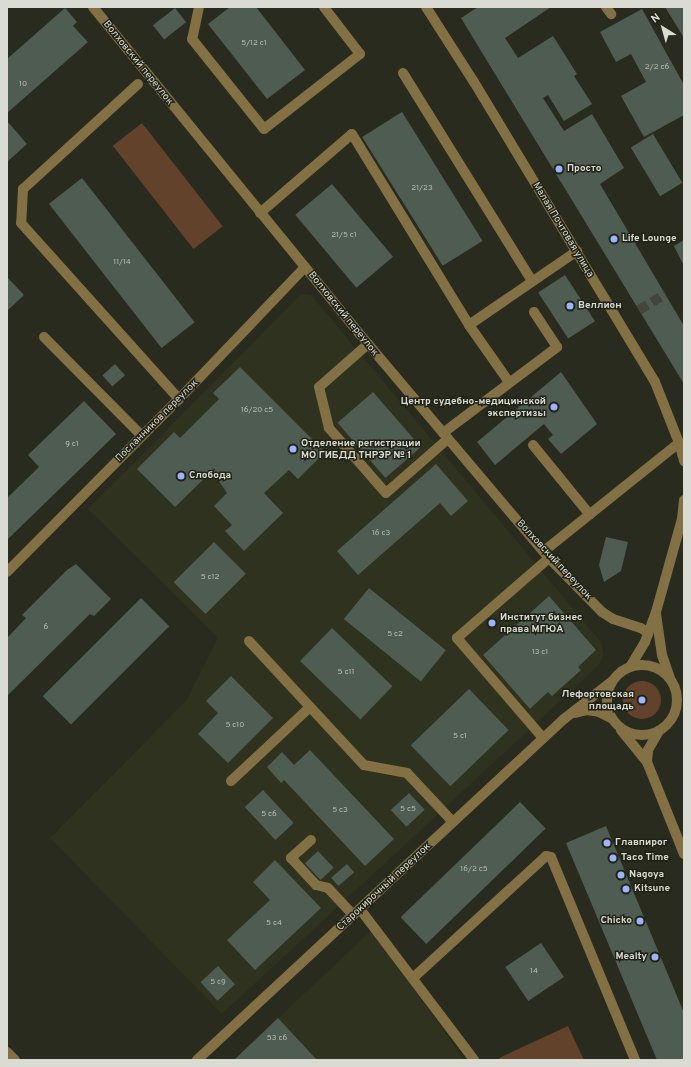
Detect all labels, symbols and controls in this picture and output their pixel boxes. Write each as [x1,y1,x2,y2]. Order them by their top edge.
north arrow [643,8,683,48]
text: N [648,10,663,26]
street label: Волховский переулок [100,19,176,107]
house number: 5/12 с1 [241,39,267,49]
house number: 2/2 с6 [645,63,669,73]
house number: 10 [19,80,27,90]
place label: Просто [567,163,602,175]
marker: Просто [554,164,564,174]
street label: Малая Почтовая улица [530,180,596,280]
house number: 21/23 [411,184,433,194]
house number: 21/5 с1 [331,231,357,241]
place label: Life Lounge [622,233,676,245]
marker: Life Lounge [609,234,619,244]
house number: 11/14 [113,258,131,268]
street label: Волховский переулок [305,270,381,358]
place label: Веллион [578,300,622,312]
marker: Веллион [565,301,575,311]
street label: Посланников переулок [113,377,201,465]
place label: Центр судебно-медицинской экспертизы [401,395,546,418]
marker: Центр судебно-медицинской экспертизы [549,402,559,412]
house number: 16/20 с5 [241,406,273,416]
place label: Отделение регистрации МО ГИБДД ТНРЭР № 1 [301,437,421,460]
house number: 9 с1 [65,440,79,450]
marker: Отделение регистрации МО ГИБДД ТНРЭР № 1 [288,444,298,454]
place label: Слобода [189,470,231,482]
marker: Слобода [176,471,186,481]
street label: Волховский переулок [514,518,594,602]
house number: 16 с3 [372,529,390,539]
house number: 5 с12 [201,573,219,583]
place label: Институт бизнес права МГЮА [500,611,582,634]
marker: Институт бизнес права МГЮА [487,618,497,628]
house number: 6 [44,623,48,633]
house number: 5 с2 [387,630,403,640]
house number: 13 с1 [532,648,548,658]
house number: 5 с11 [338,668,354,678]
place label: Лефортовская площадь [562,688,634,712]
marker: Лефортовская площадь [637,695,647,705]
house number: 5 с10 [226,721,244,731]
house number: 5 с1 [453,732,467,742]
house number: 5 с5 [400,805,416,815]
house number: 5 с3 [332,806,348,816]
house number: 5 с6 [261,810,277,820]
place label: Главпирог [615,837,667,849]
marker: Главпирог [602,838,612,848]
street label: Старокирочный переулок [335,840,433,934]
place label: Taco Time [621,852,669,864]
marker: Taco Time [608,853,618,863]
house number: 16/2 с5 [460,865,488,875]
place label: Nagoya [629,869,664,881]
marker: Nagoya [616,870,626,880]
place label: Kitsune [634,883,670,895]
marker: Kitsune [621,884,631,894]
place label: Chicko [600,915,632,927]
marker: Chicko [635,916,645,926]
house number: 5 с4 [266,919,282,929]
place label: Mealty [615,951,647,963]
marker: Mealty [650,952,660,962]
house number: 14 [530,967,538,977]
house number: 5 с9 [210,978,226,988]
house number: 53 с6 [267,1034,287,1044]

